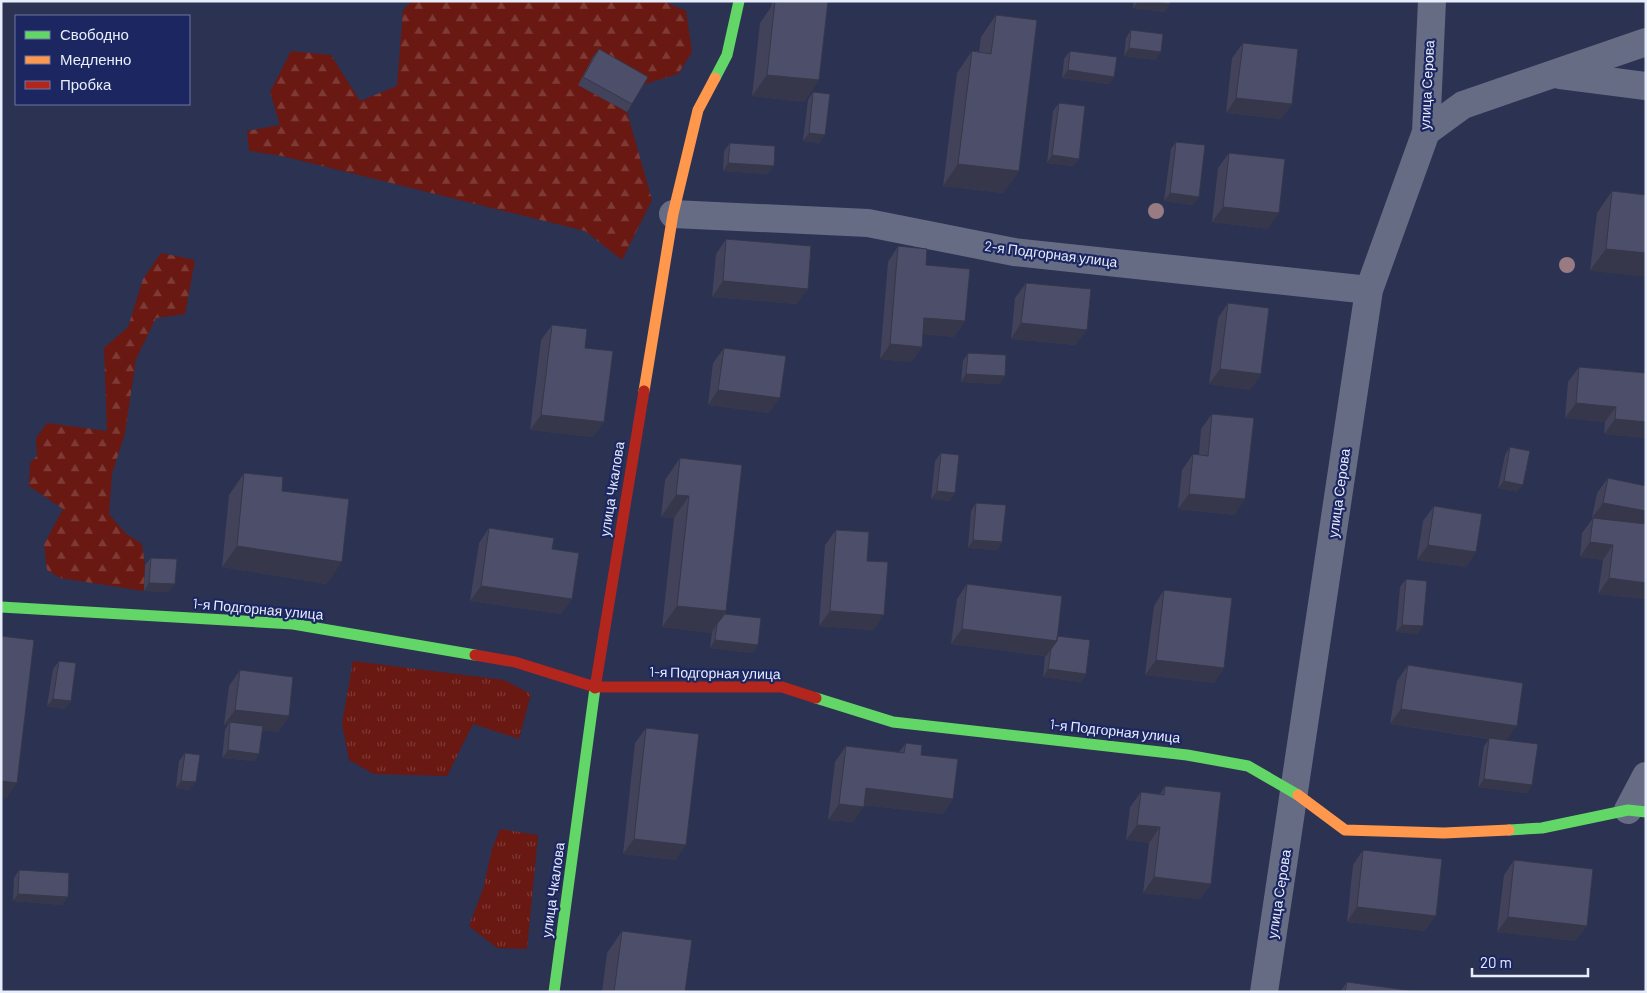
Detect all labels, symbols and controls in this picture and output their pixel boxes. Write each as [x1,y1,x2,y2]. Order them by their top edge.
legend [15,15,190,105]
text: Свободно [60,25,129,43]
street label: улица Серова [1416,39,1437,130]
text: Медленно [60,50,131,68]
text: Пробка [60,75,112,93]
street label: 2-я Подгорная улица [984,237,1119,270]
street label: улица Чкалова [596,440,627,538]
street label: улица Серова [1324,447,1353,539]
street label: 1-я Подгорная улица [192,594,324,623]
street label: 1-я Подгорная улица [649,663,781,682]
street label: 1-я Подгорная улица [1049,715,1181,746]
street label: улица Чкалова [537,841,568,939]
street label: улица Серова [1263,848,1294,940]
scale bar [1472,946,1588,978]
text: 20 m [1480,953,1512,971]

